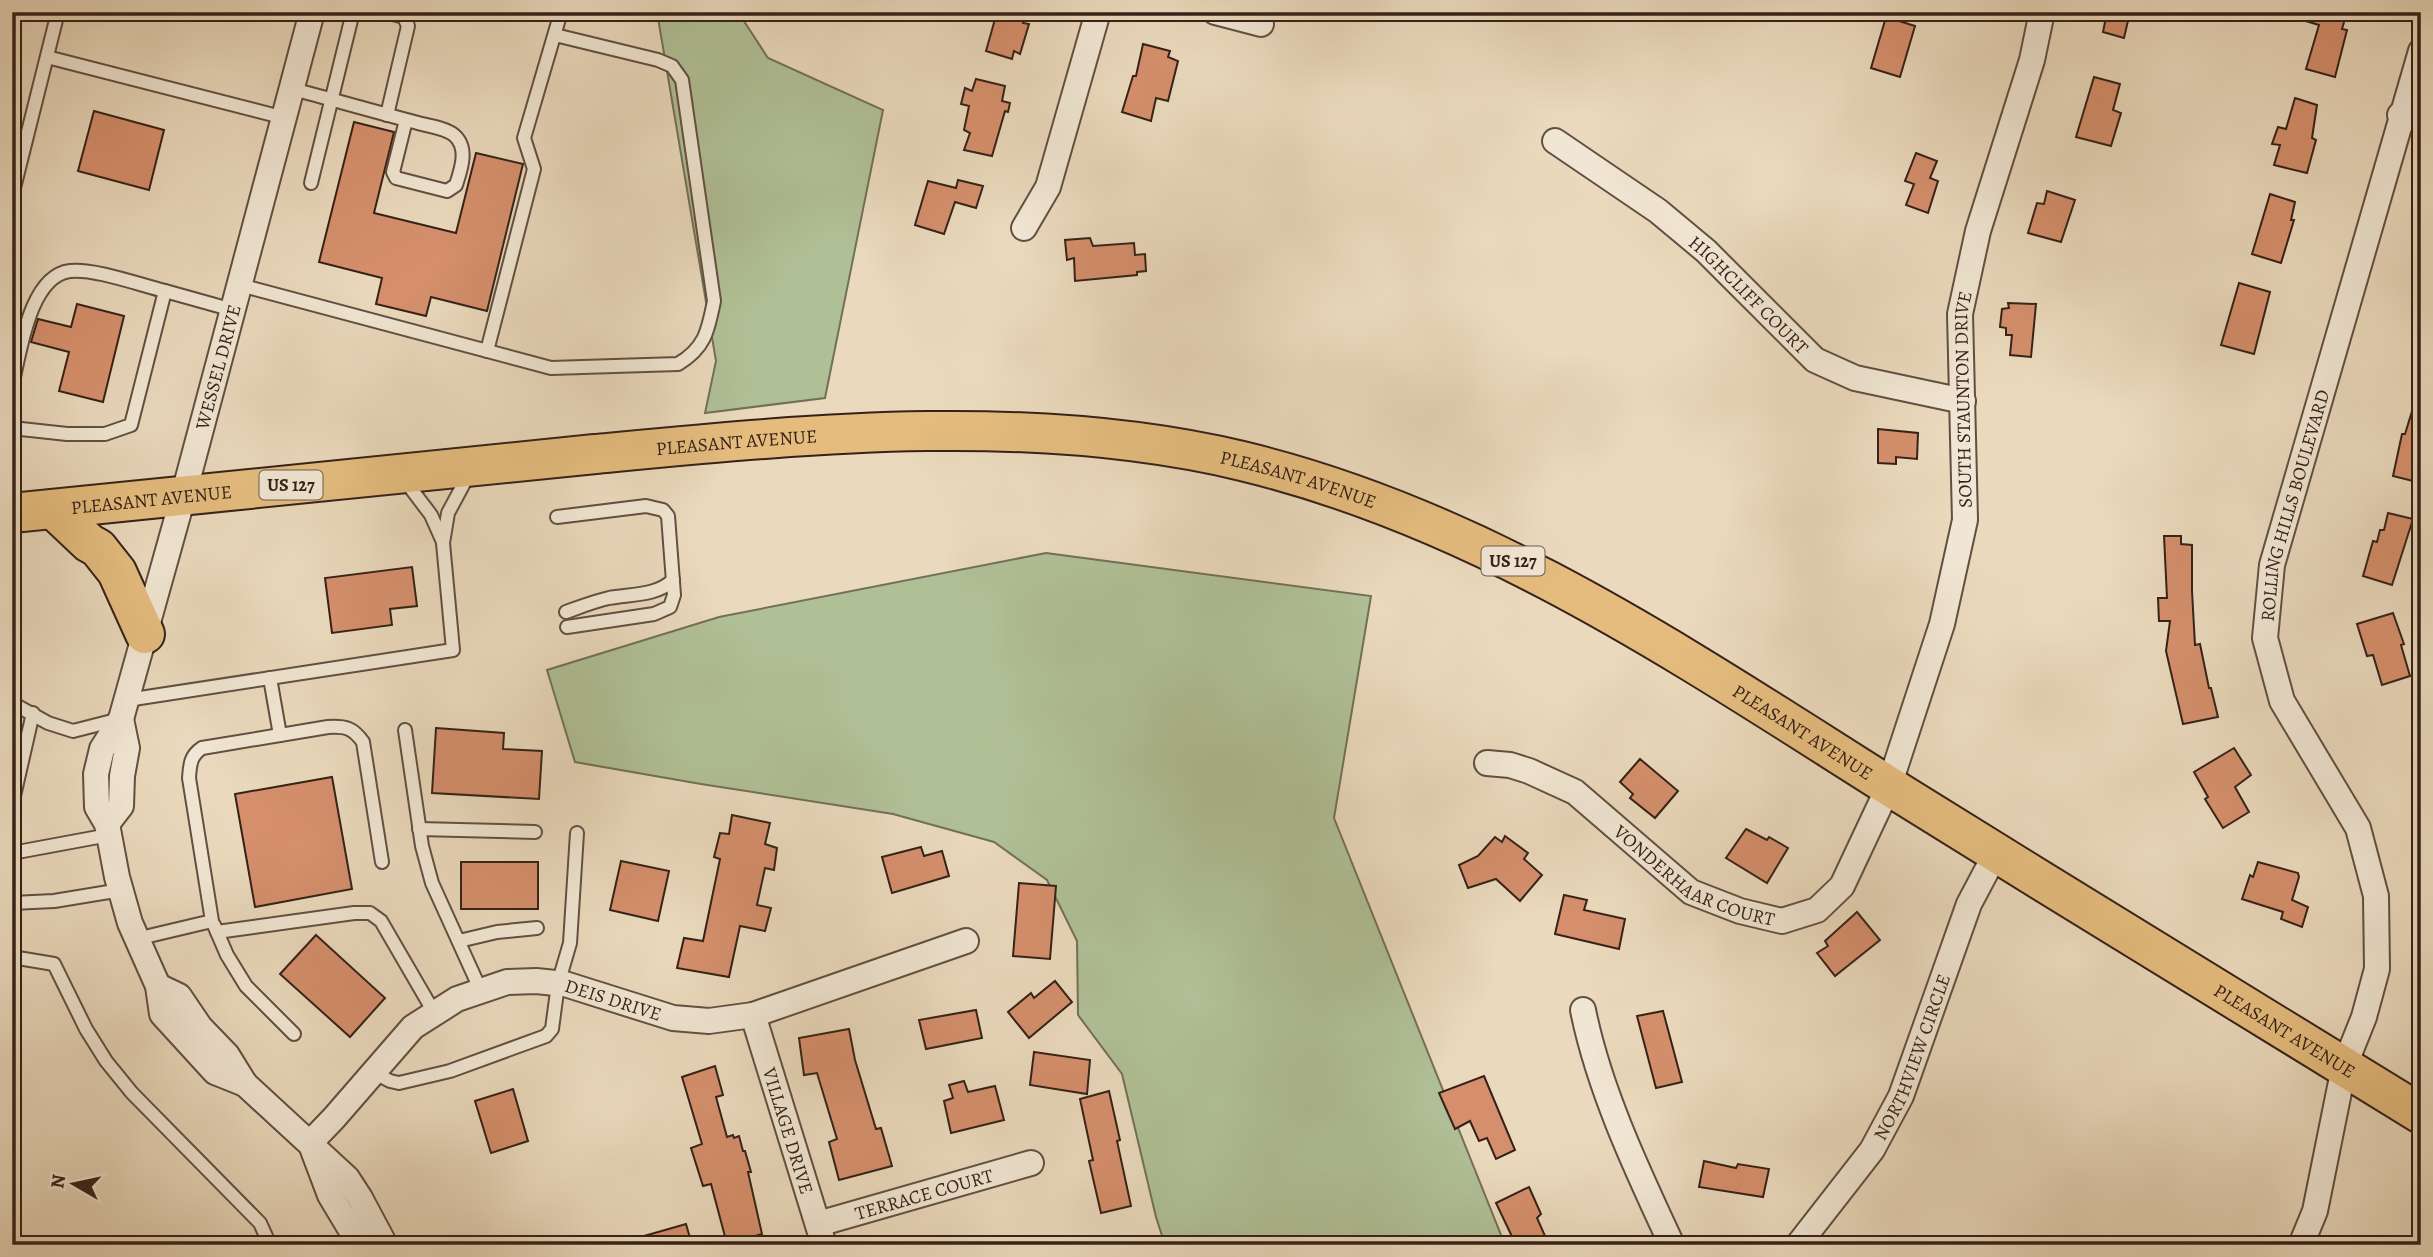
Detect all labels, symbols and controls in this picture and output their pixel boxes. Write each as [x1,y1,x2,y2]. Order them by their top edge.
street label: HIGHCLIFF COURT [1683,230,1814,361]
street label: SOUTH STAUNTON DRIVE [1948,289,1979,508]
street label: WESSEL DRIVE [189,302,248,433]
street label: ROLLING HILLS BOULEVARD [2255,387,2336,623]
street label: PLEASANT AVENUE [655,423,818,462]
street label: PLEASANT AVENUE [1218,444,1380,515]
road number: US 127 [260,471,322,500]
street label: PLEASANT AVENUE [70,479,233,521]
road number: US 127 [1482,546,1544,576]
street label: PLEASANT AVENUE [1727,678,1878,787]
street label: VONDERHAAR COURT [1607,819,1778,933]
street label: NORTHVIEW CIRCLE [1868,971,1957,1145]
street label: DEIS DRIVE [561,973,665,1028]
street label: PLEASANT AVENUE [2209,978,2360,1085]
street label: VILLAGE DRIVE [756,1063,819,1197]
north arrow [38,1148,108,1218]
street label: TERRACE COURT [852,1162,997,1227]
text: N [44,1172,72,1190]

